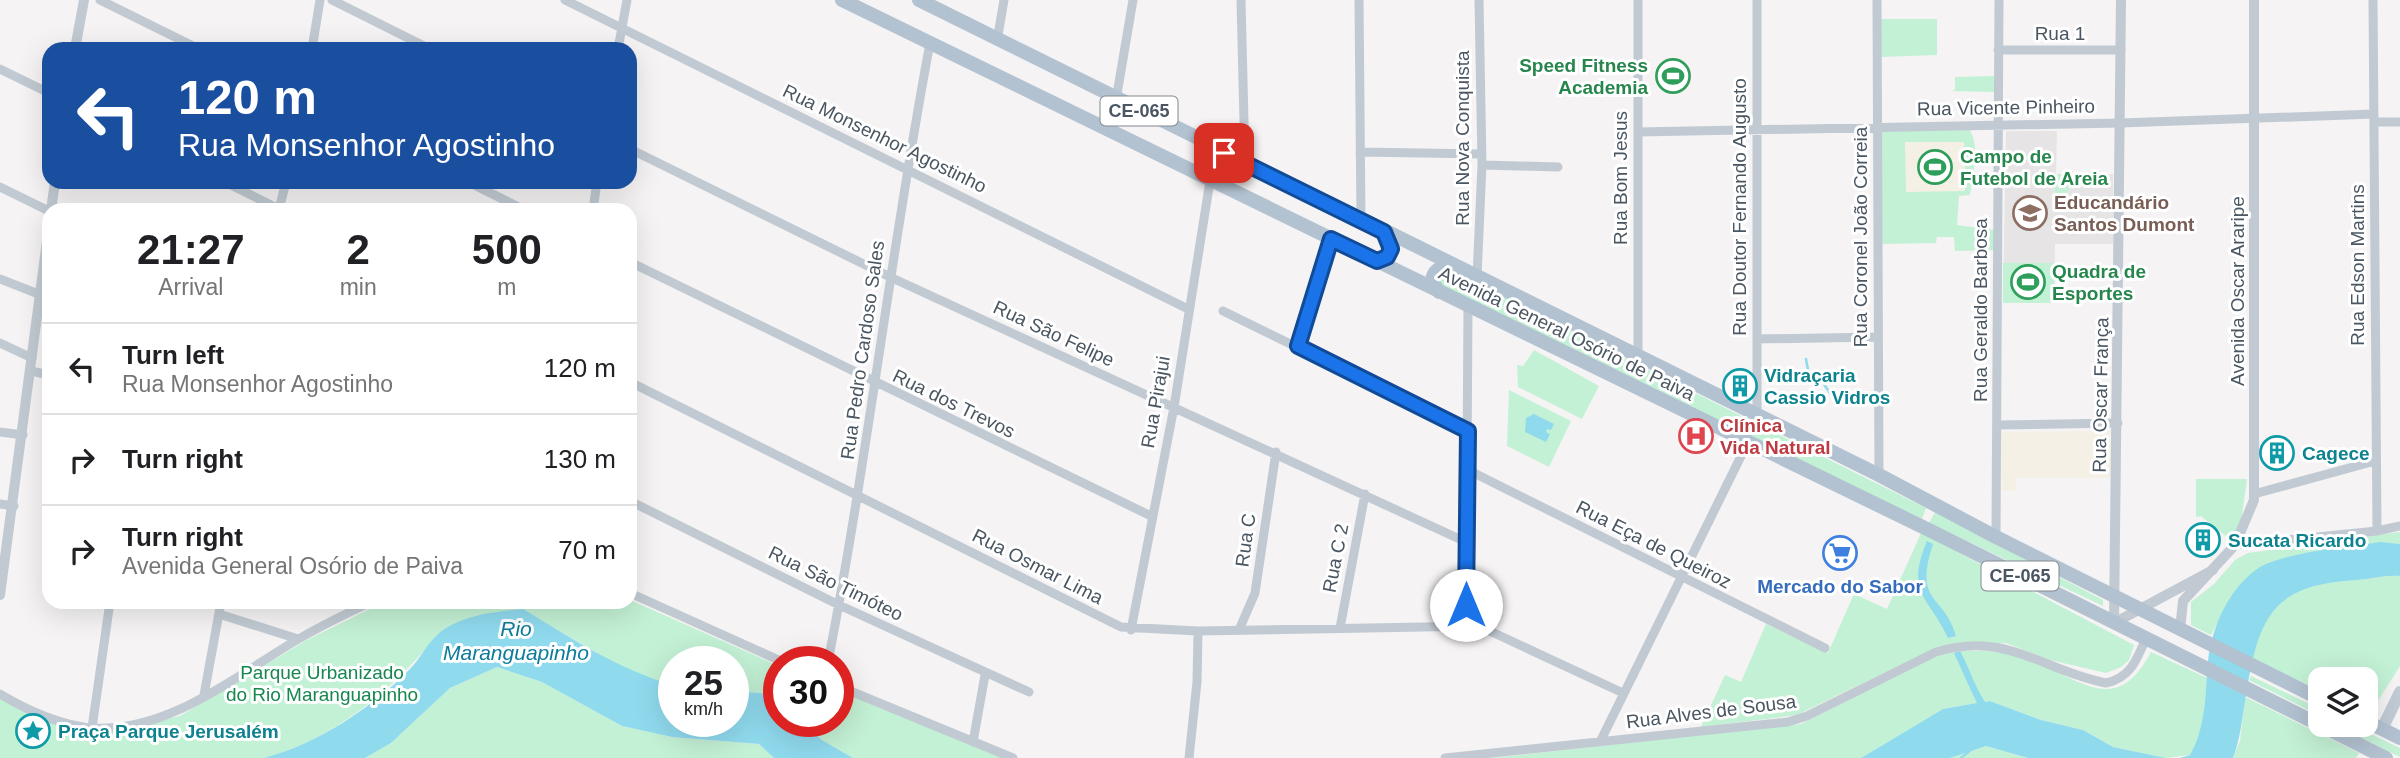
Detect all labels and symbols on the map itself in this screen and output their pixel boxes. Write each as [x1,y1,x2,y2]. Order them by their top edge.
street label: Rua 1 [2035,23,2085,44]
street label: Rua Nova Conquista [1452,50,1473,226]
place label: Speed Fitness Academia [1519,55,1648,98]
sports icon: Speed Fitness Academia [1654,57,1692,95]
street label: Rua Doutor Fernando Augusto [1729,78,1750,336]
street label: Rua Monsenhor Agostinho [780,80,990,197]
street label: Rua Vicente Pinheiro [1917,95,2095,120]
road number: CE-065 [1100,96,1178,126]
street label: Rua Bom Jesus [1610,111,1631,245]
pin [1194,123,1254,183]
street label: Rua Coronel João Correia [1850,126,1871,347]
place label: Campo de Futebol de Areia [1960,146,2109,189]
sports icon: Campo de Futebol de Areia [1916,148,1954,186]
street label: Rua Edson Martins [2347,184,2368,346]
place label: Educandário Santos Dumont [2054,192,2195,235]
school or university icon: Educandário Santos Dumont [2011,194,2049,232]
street label: Avenida Oscar Araripe [2227,196,2248,386]
street label: Rua Geraldo Barbosa [1970,218,1991,402]
street label: Rua Pedro Cardoso Sales [837,239,888,461]
place label: Quadra de Esportes [2052,261,2146,304]
street label: Avenida General Osório de Paiva [1436,262,1698,405]
sports icon: Quadra de Esportes [2009,263,2047,301]
street label: Rua São Felipe [990,296,1118,371]
street label: Rua Oscar França [2089,317,2112,473]
street label: Rua Pirajui [1137,355,1174,450]
street label: Rua dos Trevos [889,365,1018,442]
place label: Vidraçaria Cassio Vidros [1764,365,1890,408]
building icon: Vidraçaria Cassio Vidros [1721,367,1759,405]
place label: Clínica Vida Natural [1720,415,1831,458]
hospital icon: Clínica Vida Natural [1677,417,1715,455]
building icon: Cagece [2258,434,2296,472]
place label: Cagece [2302,443,2370,464]
street label: Rua Eça de Queiroz [1573,496,1735,593]
street label: Rua C [1231,512,1260,568]
building icon: Sucata Ricardo [2184,521,2222,559]
street label: Rua C 2 [1319,522,1352,594]
street label: Rua Osmar Lima [969,524,1107,609]
place label: Sucata Ricardo [2228,530,2366,551]
supermarket icon: Mercado do Sabor [1821,534,1859,572]
street label: Rua São Timóteo [765,542,906,625]
road number: CE-065 [1982,562,2058,590]
position arrow [1429,568,1503,642]
place label: Mercado do Sabor [1757,576,1923,597]
water label: Rio Maranguapinho [443,617,589,664]
speed limit sign: 30 [763,646,854,737]
park label: Parque Urbanizado do Rio Maranguapinho [226,662,418,705]
street label: Rua Alves de Sousa [1625,691,1798,732]
place icon: Praça Parque Jerusalém [14,712,52,750]
place label: Praça Parque Jerusalém [58,721,279,742]

